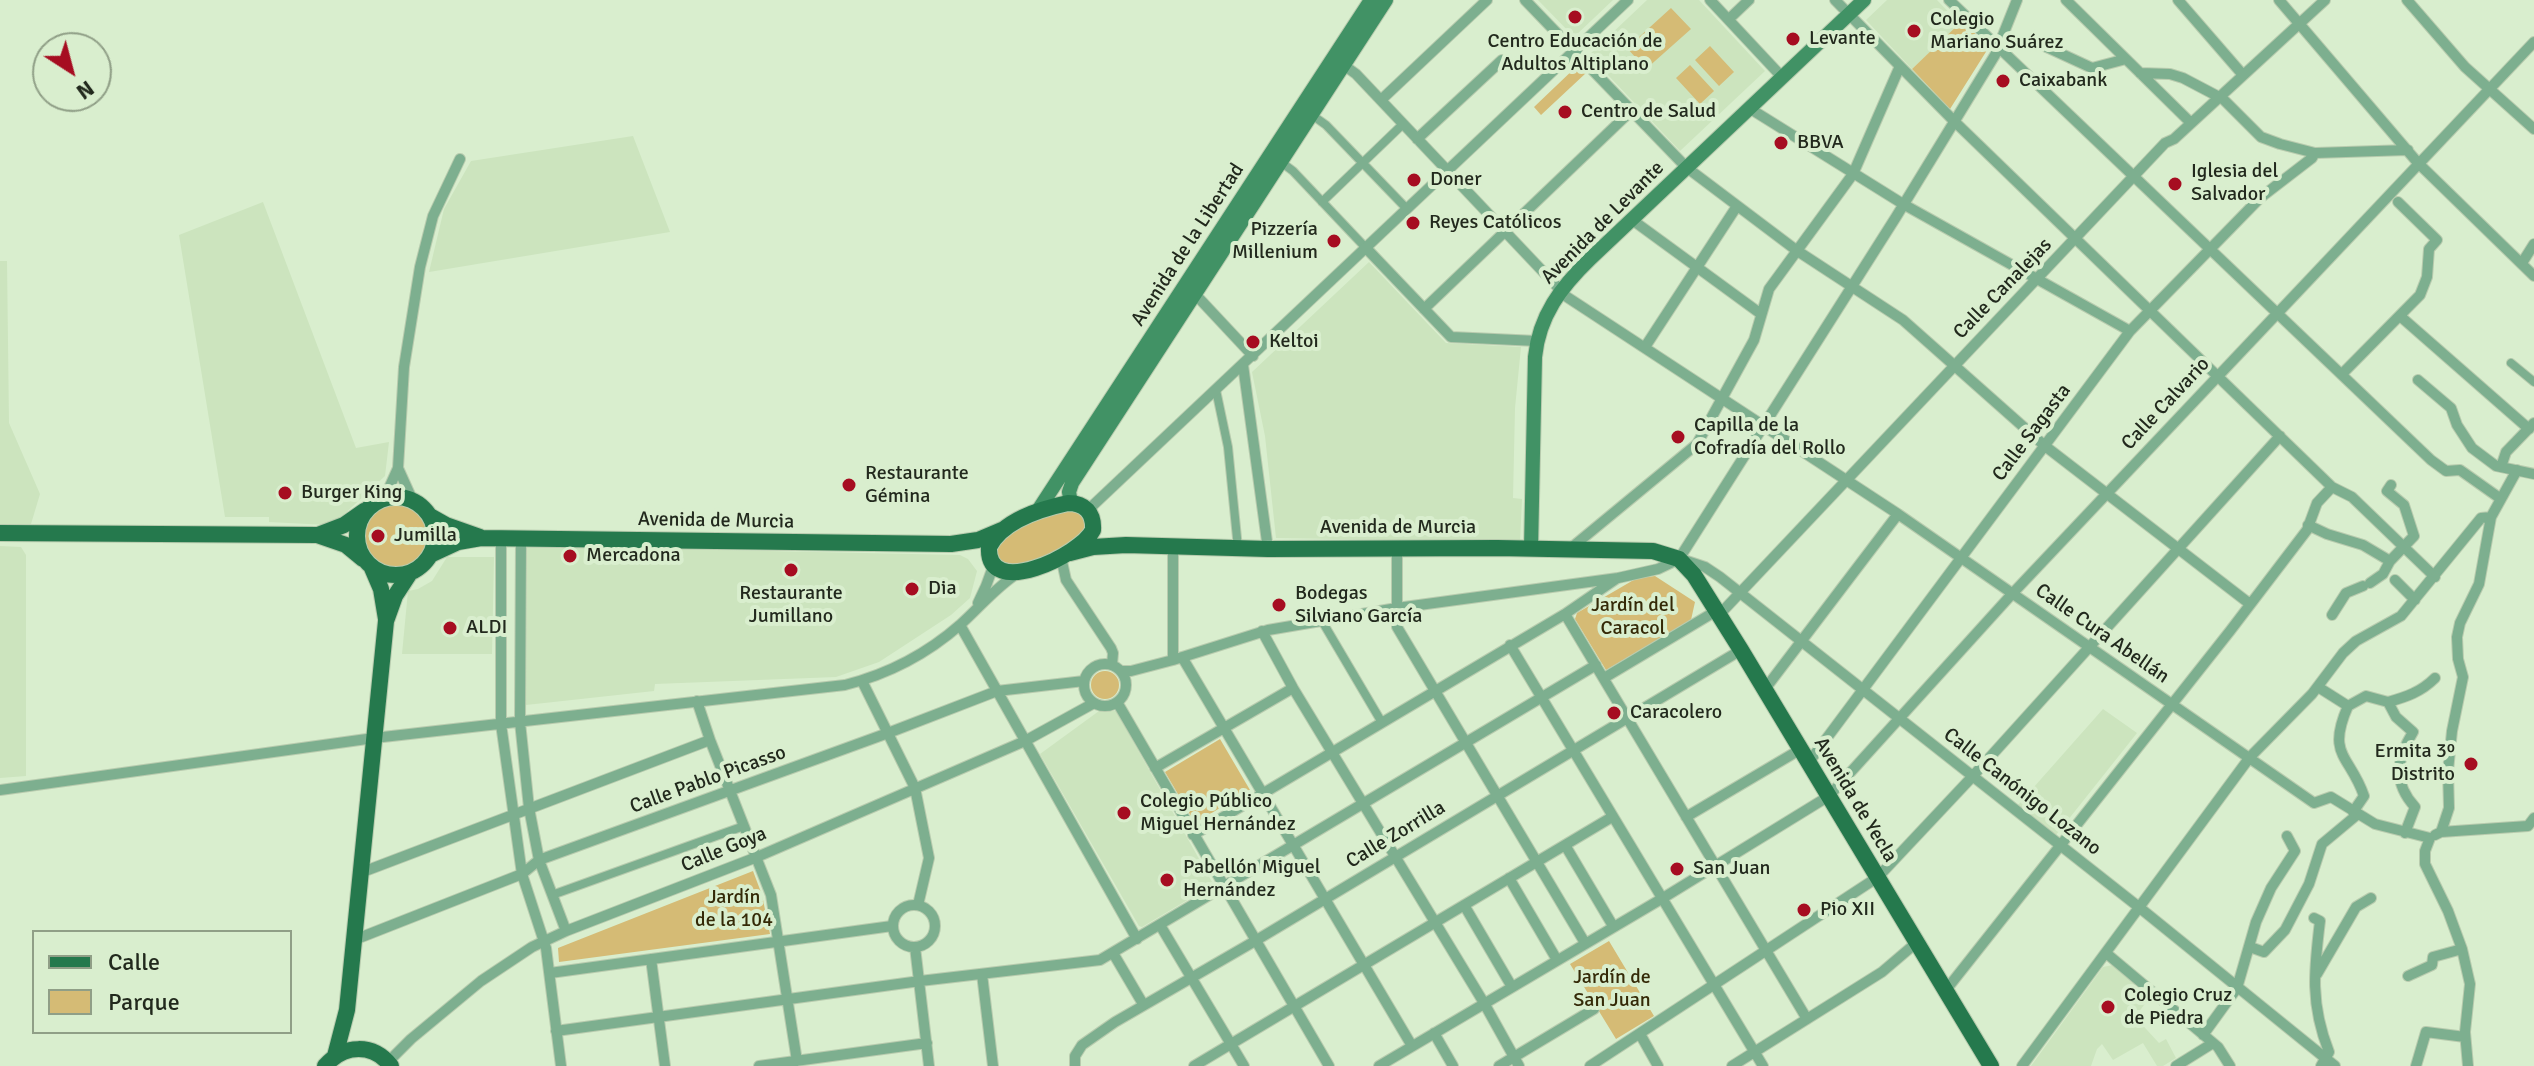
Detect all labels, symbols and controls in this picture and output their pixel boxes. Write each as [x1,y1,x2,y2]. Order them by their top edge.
marker: Centro Educación de Adultos Altiplano [1566,8,1584,26]
place label: Colegio Mariano Suárez [1930,8,2063,55]
marker: Colegio Mariano Suárez [1905,22,1923,40]
place label: Levante [1809,27,1876,51]
place label: Centro Educación de Adultos Altiplano [1487,30,1663,77]
marker: Levante [1784,30,1802,48]
north arrow [32,32,112,112]
place label: Caixabank [2019,69,2107,93]
marker: Caixabank [1994,72,2012,90]
text: N [71,75,99,106]
place label: Centro de Salud [1581,100,1716,124]
marker: Centro de Salud [1556,103,1574,121]
place label: BBVA [1797,131,1844,155]
marker: BBVA [1772,134,1790,152]
street label: Avenida de Levante [1537,157,1669,289]
street label: Avenida de la Libertad [1126,159,1250,331]
place label: Iglesia del Salvador [2191,160,2278,207]
place label: Doner [1430,168,1482,192]
marker: Doner [1405,171,1423,189]
marker: Iglesia del Salvador [2166,175,2184,193]
place label: Reyes Católicos [1429,211,1562,235]
marker: Reyes Católicos [1404,214,1422,232]
place label: Pizzería Millenium [1232,218,1318,265]
marker: Pizzería Millenium [1325,232,1343,250]
street label: Calle Canalejas [1949,234,2057,344]
place label: Keltoi [1269,330,1319,354]
marker: Keltoi [1244,333,1262,351]
street label: Calle Calvario [2117,353,2215,455]
street label: Calle Sagasta [1988,380,2076,486]
place label: Capilla de la Cofradía del Rollo [1694,414,1846,461]
marker: Capilla de la Cofradía del Rollo [1669,428,1687,446]
place label: Restaurante Gémina [865,462,969,509]
marker: Restaurante Gémina [840,476,858,494]
place label: Burger King [301,481,402,505]
marker: Burger King [276,484,294,502]
street label: Avenida de Murcia [638,508,794,534]
street label: Avenida de Murcia [1320,516,1476,540]
place label: Jumilla [394,524,457,548]
marker: Jumilla [369,527,387,545]
place label: Mercadona [586,544,681,568]
marker: Mercadona [561,547,579,565]
marker: Restaurante Jumillano [782,561,800,579]
place label: Dia [928,577,957,601]
street label: Calle Cura Abellán [2030,579,2174,689]
marker: Dia [903,580,921,598]
place label: Restaurante Jumillano [739,582,843,629]
place label: Bodegas Silviano García [1295,582,1422,629]
park label: Jardín del Caracol [1591,594,1675,641]
marker: Bodegas Silviano García [1270,596,1288,614]
place label: ALDI [466,616,507,640]
marker: ALDI [441,619,459,637]
place label: Caracolero [1630,701,1722,725]
marker: Caracolero [1605,704,1623,722]
street label: Calle Canónigo Lozano [1938,723,2106,861]
street label: Avenida de Yecla [1808,733,1902,867]
place label: Ermita 3º Distrito [2374,740,2455,787]
street label: Calle Pablo Picasso [627,741,789,819]
marker: Ermita 3º Distrito [2462,755,2480,773]
place label: Colegio Público Miguel Hernández [1140,790,1296,837]
street label: Calle Zorrilla [1342,796,1450,874]
marker: Colegio Público Miguel Hernández [1115,804,1133,822]
street label: Calle Goya [678,822,770,878]
place label: Pabellón Miguel Hernández [1183,856,1321,903]
place label: San Juan [1693,857,1771,881]
marker: San Juan [1668,860,1686,878]
marker: Pabellón Miguel Hernández [1158,871,1176,889]
park label: Jardín de la 104 [695,886,773,933]
place label: Pio XII [1820,898,1875,922]
marker: Pio XII [1795,901,1813,919]
legend [32,930,292,1034]
text: Calle [108,947,160,977]
park label: Jardín de San Juan [1573,966,1651,1013]
place label: Colegio Cruz de Piedra [2124,984,2232,1031]
text: Parque [108,987,180,1017]
marker: Colegio Cruz de Piedra [2099,998,2117,1016]

